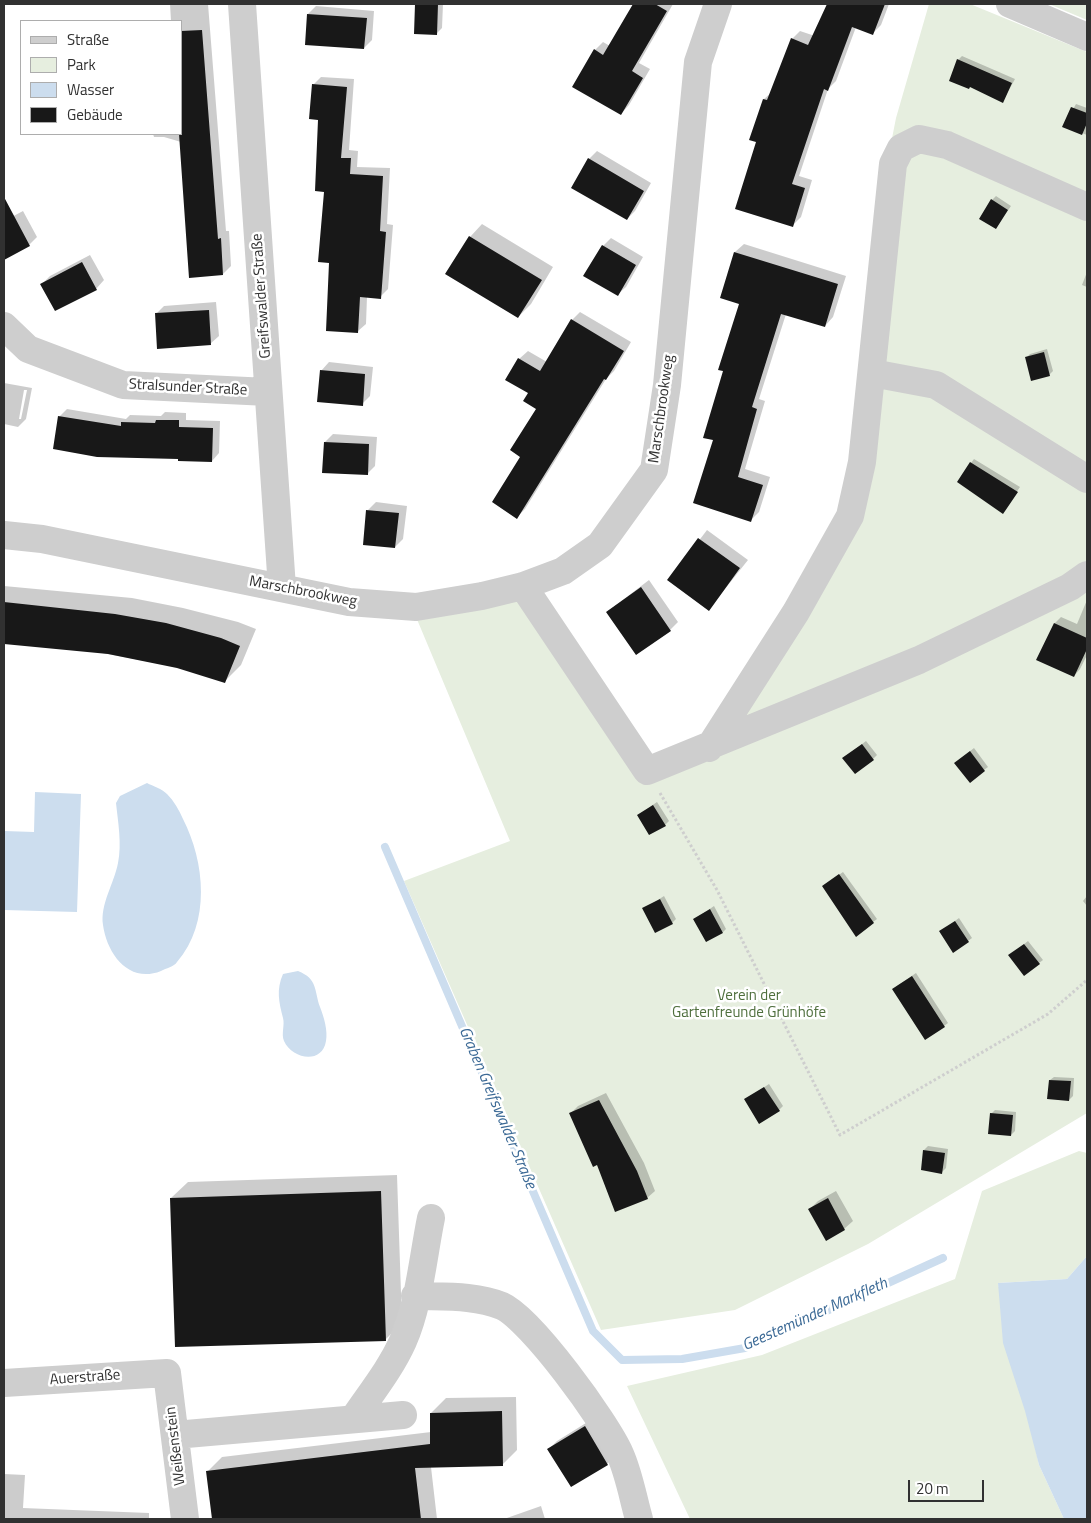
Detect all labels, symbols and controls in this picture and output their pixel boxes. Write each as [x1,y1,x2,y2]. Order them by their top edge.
legend [20,20,182,135]
text: Straße [67,28,109,51]
text: Park [67,53,96,76]
text: Wasser [67,78,114,101]
text: Gebäude [67,103,123,126]
street label: Greifswalder Straße [249,233,275,359]
street label: Marschbrookweg [645,354,679,464]
street label: Stralsunder Straße [128,376,248,400]
street label: Marschbrookweg [248,573,358,611]
park label: Verein der Gartenfreunde Grünhöfe [672,987,826,1022]
water label: Graben Greifswalder Straße [454,1024,540,1192]
water label: Geestemünder Markfleth [739,1274,891,1356]
street label: Auerstraße [49,1367,121,1389]
street label: Weißenstein [162,1406,190,1486]
scale bar [911,1470,987,1502]
text: 20 m [916,1477,949,1500]

